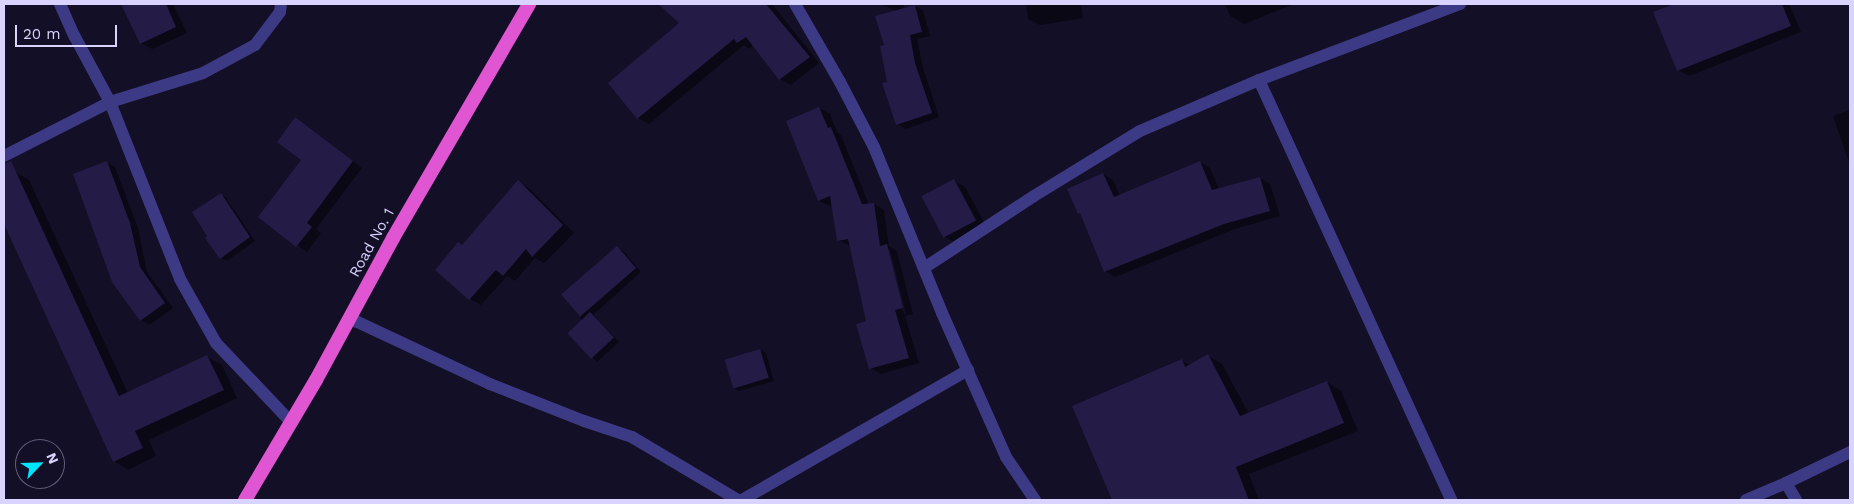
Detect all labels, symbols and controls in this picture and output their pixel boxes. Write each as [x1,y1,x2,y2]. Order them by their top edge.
scale bar [18,15,120,47]
text: 20 m [23,25,61,43]
street label: Road No. 1 [346,205,398,281]
north arrow [15,439,65,489]
text: N [43,450,62,466]

